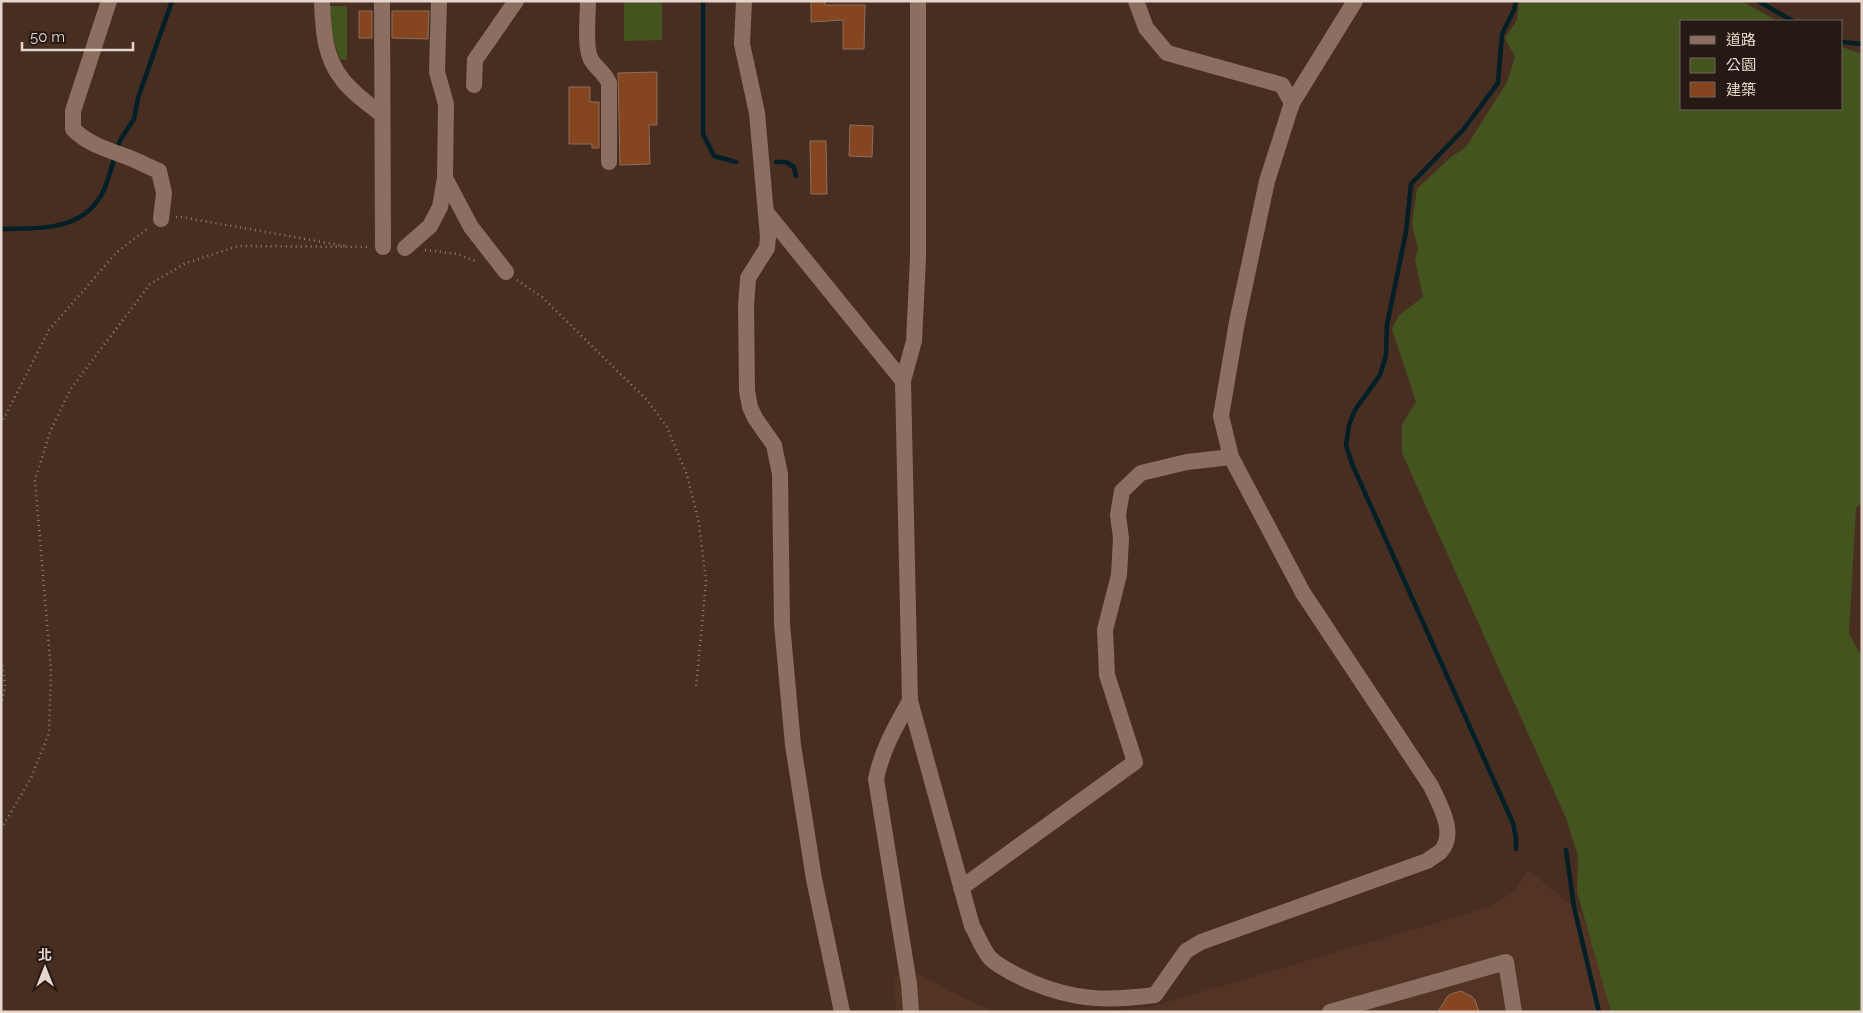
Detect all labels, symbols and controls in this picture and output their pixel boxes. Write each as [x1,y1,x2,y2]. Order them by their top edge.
scale bar [22,20,134,52]
legend [1680,20,1843,110]
text: 50 m [30,28,65,46]
text: 道路 [1726,31,1756,49]
text: 公園 [1726,56,1756,74]
text: 建築 [1726,81,1756,99]
north arrow [20,943,70,993]
text: 北 [38,947,52,963]

